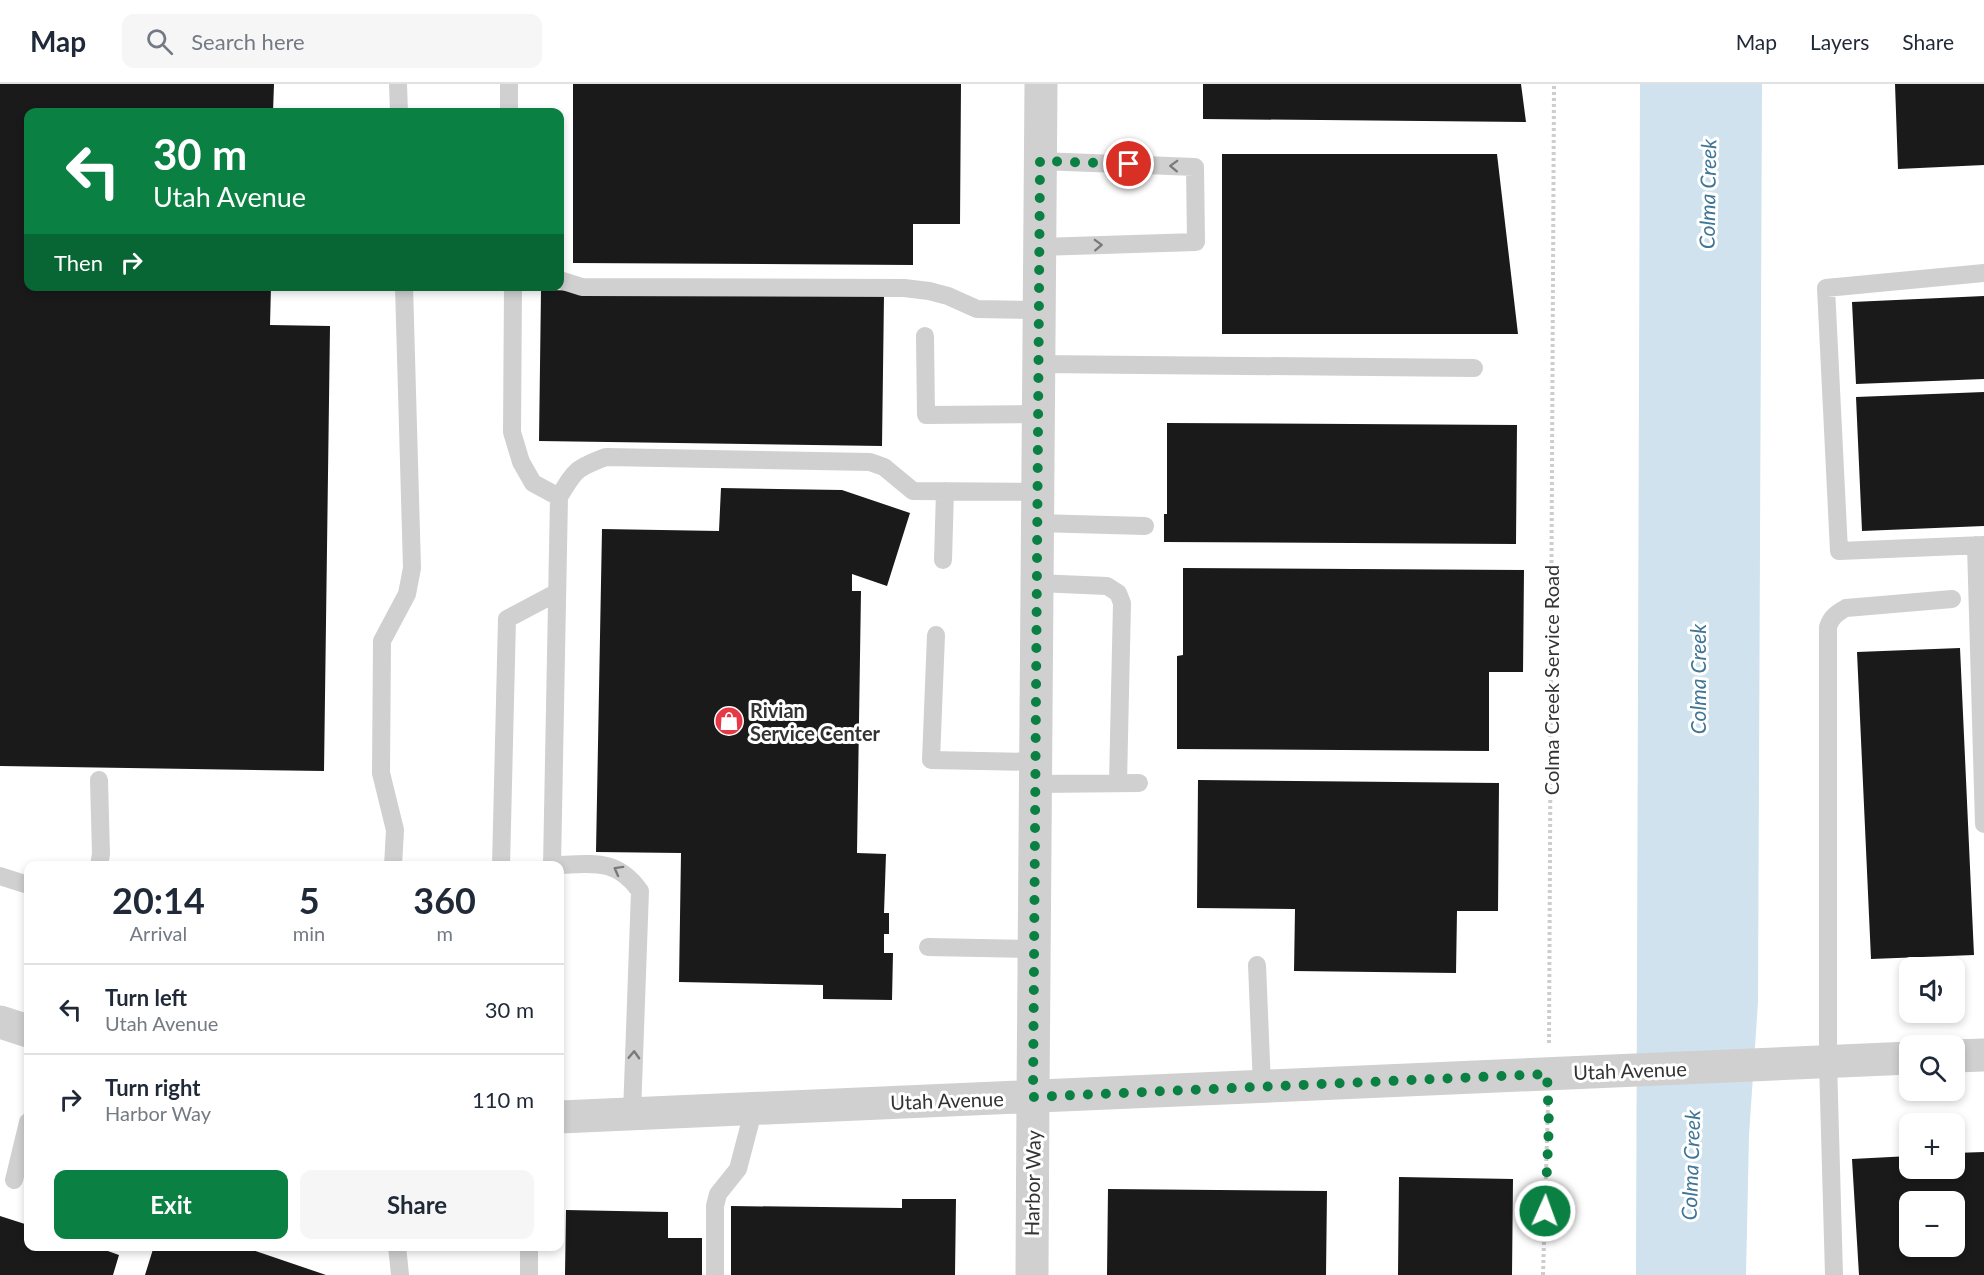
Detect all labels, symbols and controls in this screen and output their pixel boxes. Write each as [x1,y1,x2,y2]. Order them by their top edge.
search box [122,14,542,68]
text: Map [30,24,86,58]
icon: search [143,25,176,58]
text: Search here [191,28,305,55]
text: Map [1736,29,1777,54]
text: Layers [1810,29,1869,54]
text: Share [1902,29,1954,54]
text: 30 m [153,129,247,179]
icon: left [54,132,132,210]
pin [1103,138,1154,189]
water label: Colma Creek [1694,138,1720,249]
icon: arrive [1112,147,1145,180]
one-way arrow [1170,160,1179,173]
text: Utah Avenue [153,180,306,213]
one-way arrow [1094,239,1103,251]
icon: right [115,246,148,279]
text: Then [54,249,103,276]
street label: Colma Creek Service Road [1539,565,1563,795]
water label: Colma Creek [1685,623,1710,734]
place label: Rivian Service Center [750,698,881,745]
shop icon: Rivian Service Center [713,705,745,737]
one-way arrow [614,866,624,877]
text: 20:14 [112,878,205,922]
text: 5 [299,878,320,922]
text: 360 [413,878,476,922]
text: Arrival [130,921,187,945]
text: min [293,921,325,945]
text: m [436,921,453,945]
map controls [1899,957,1965,1257]
button: sound [1899,957,1965,1023]
text: Turn left [105,984,187,1011]
icon: left [54,993,87,1026]
text: 30 m [485,996,534,1023]
text: Utah Avenue [105,1011,218,1035]
button: search [1899,1035,1965,1101]
one-way arrow [628,1050,641,1059]
street label: Utah Avenue [1573,1056,1687,1084]
text: Turn right [105,1074,200,1101]
icon: right [54,1083,87,1116]
text: 110 m [472,1086,534,1113]
street label: Utah Avenue [890,1086,1004,1114]
text: Harbor Way [105,1101,211,1125]
water label: Colma Creek [1676,1108,1704,1221]
button: + [1899,1113,1965,1179]
street label: Harbor Way [1019,1129,1045,1236]
button: Exit [54,1170,288,1239]
button: Share [300,1170,534,1239]
position arrow [1513,1179,1577,1243]
button: − [1899,1191,1965,1257]

